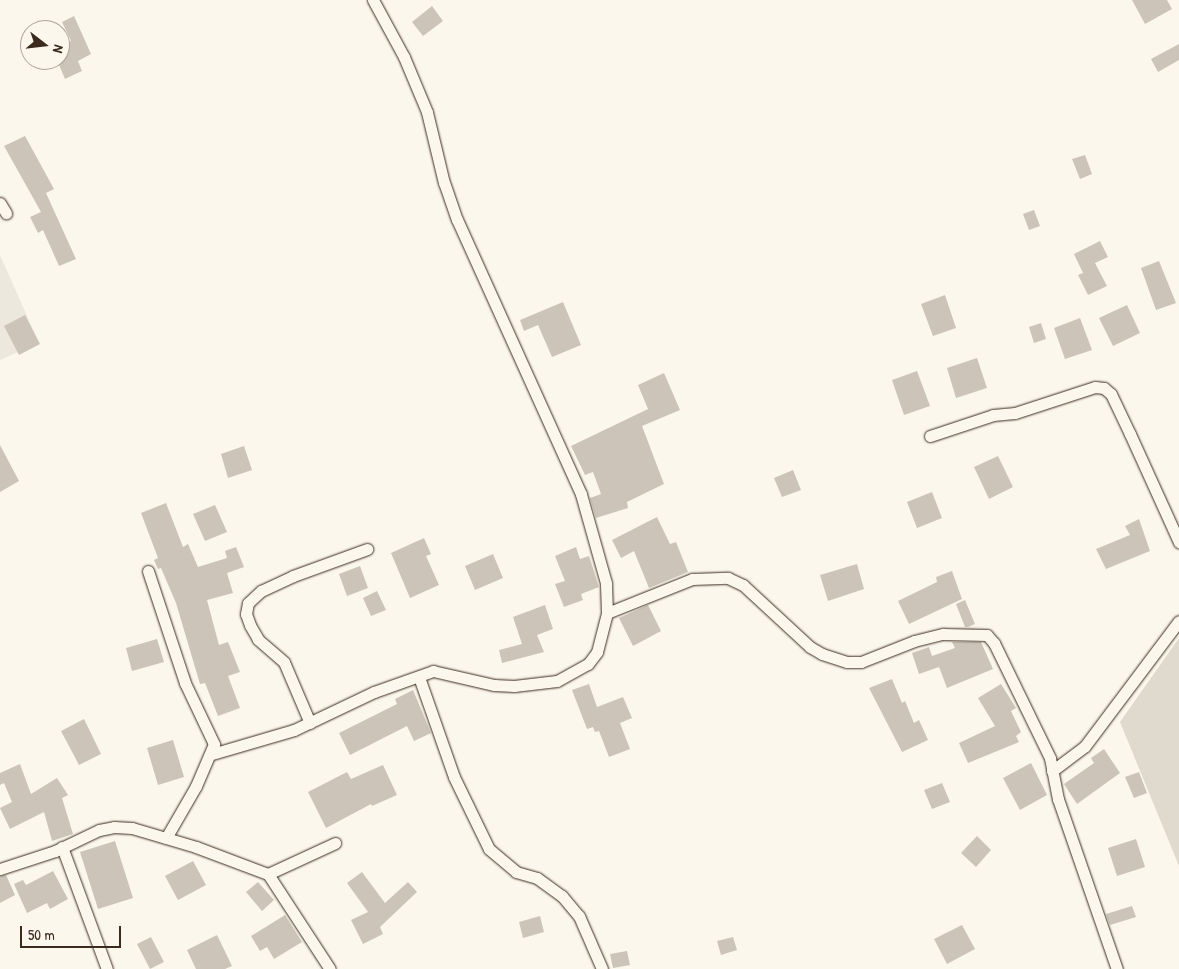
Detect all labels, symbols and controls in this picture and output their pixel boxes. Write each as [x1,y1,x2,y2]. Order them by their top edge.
north arrow [20,20,70,70]
text: N [49,43,69,55]
scale bar [22,916,124,948]
text: 50 m [28,924,55,945]

